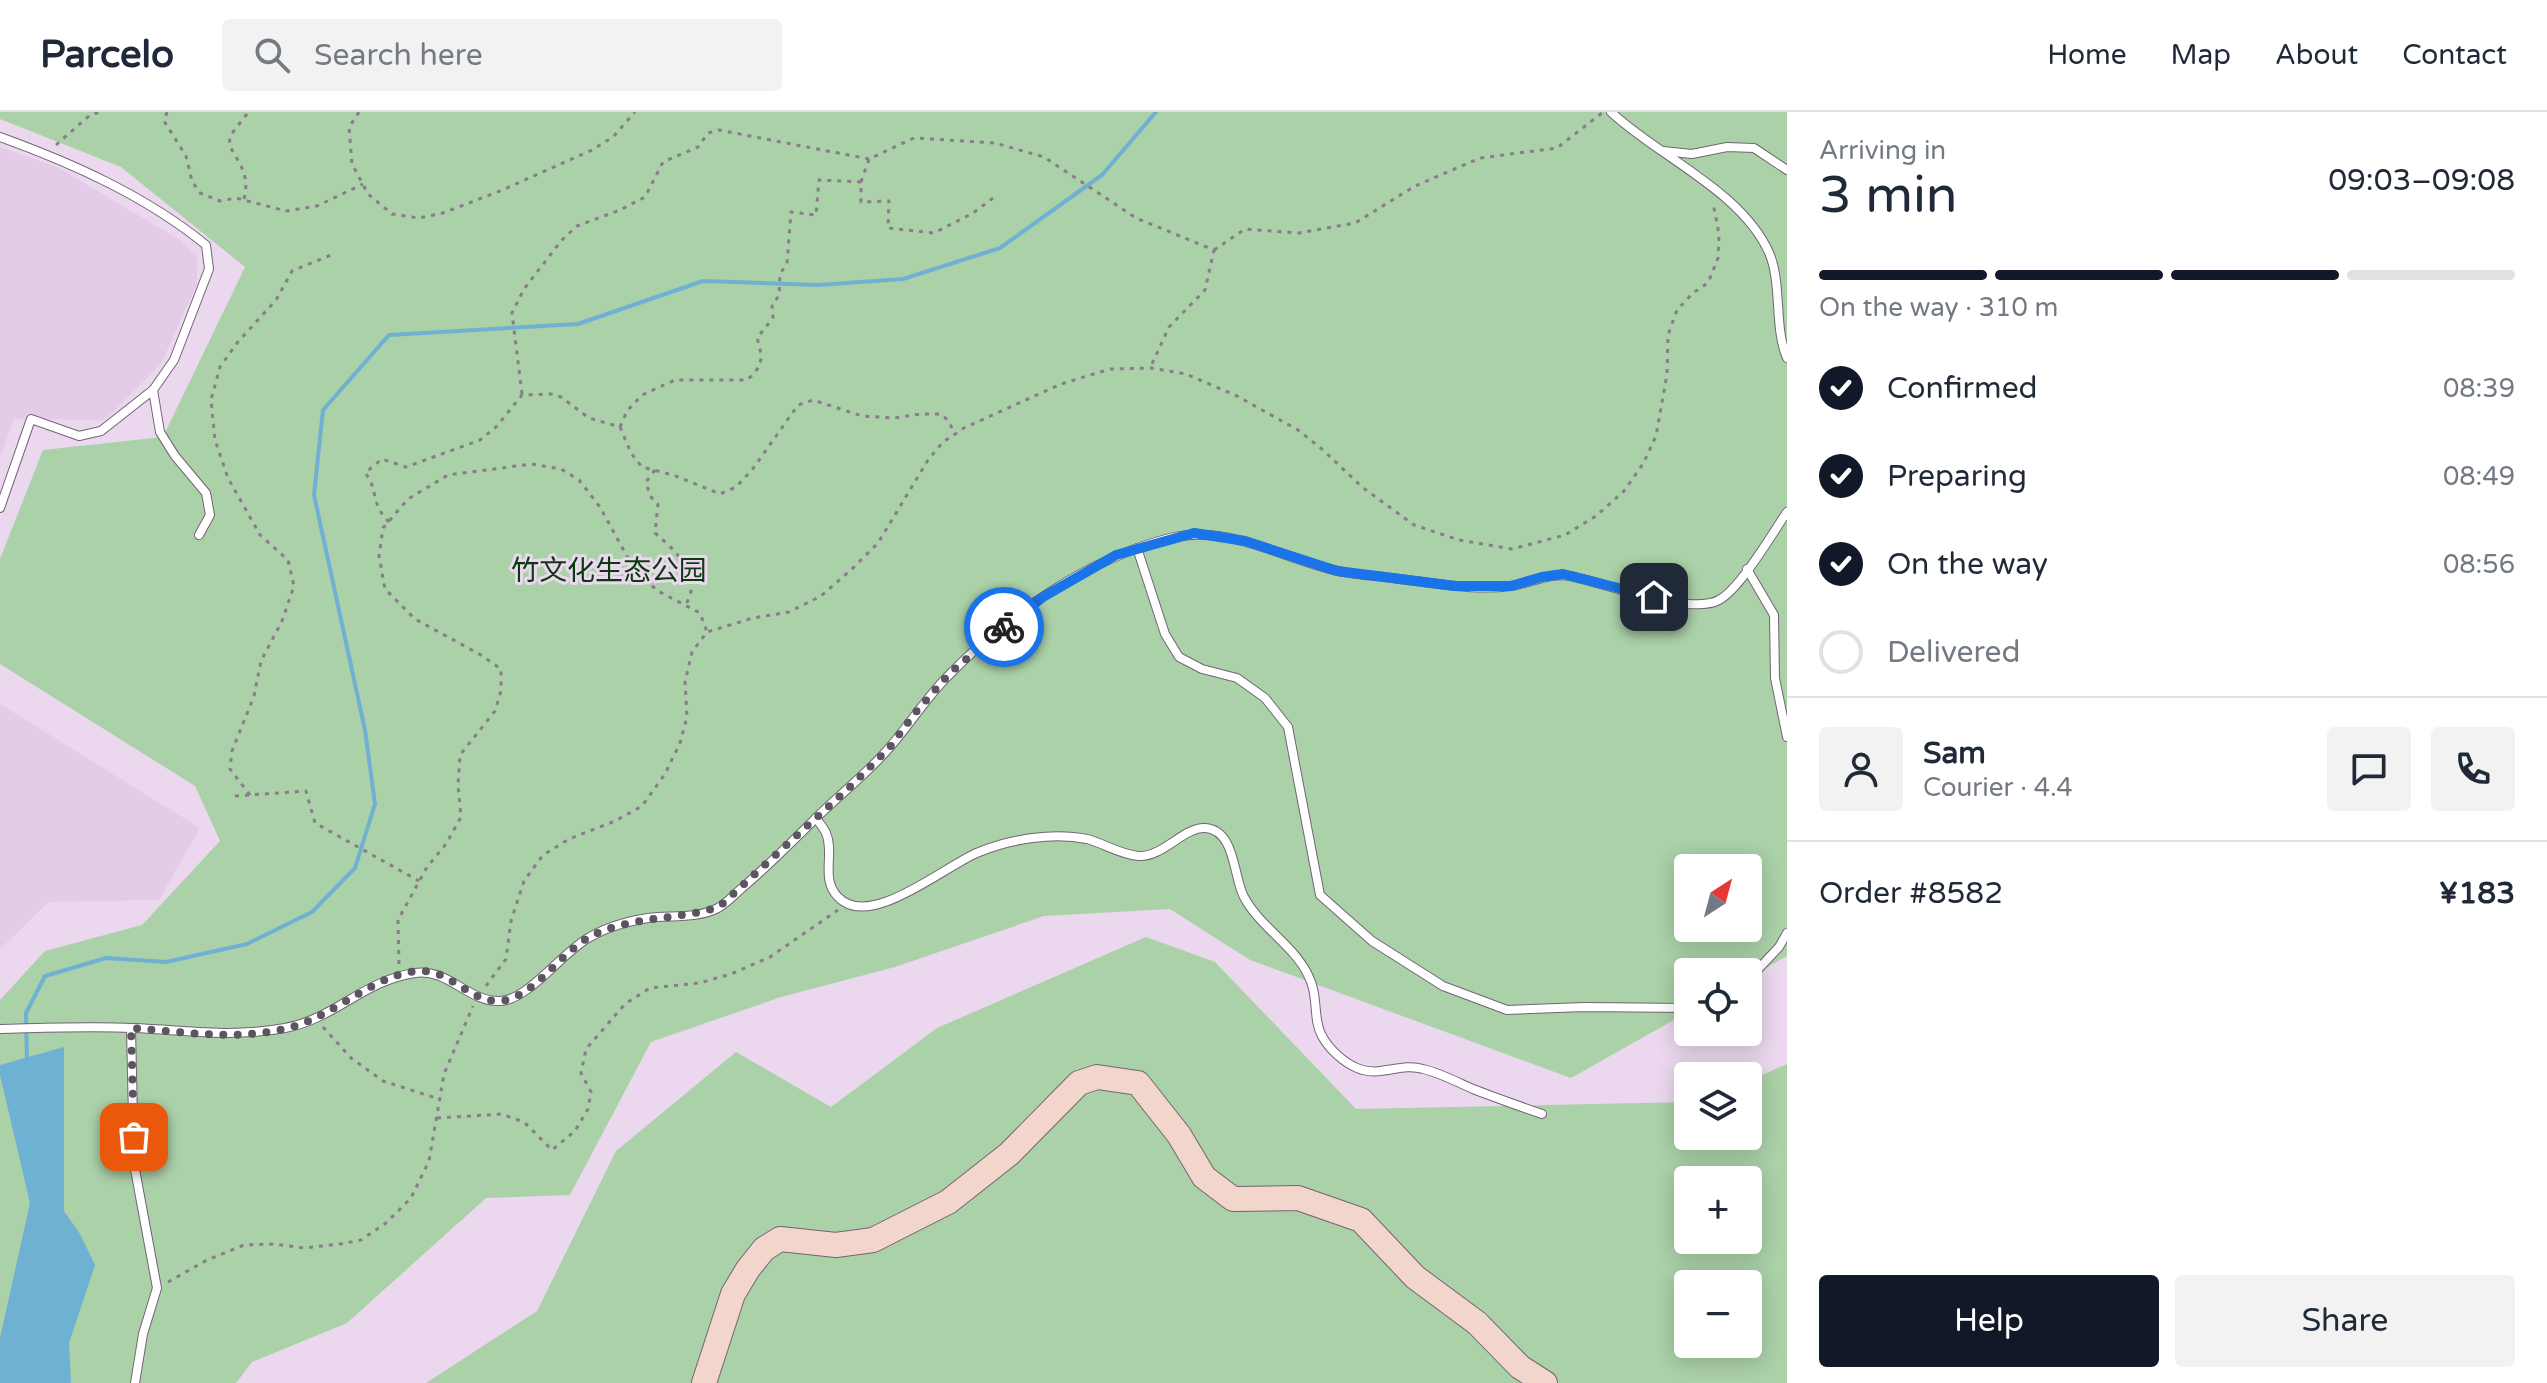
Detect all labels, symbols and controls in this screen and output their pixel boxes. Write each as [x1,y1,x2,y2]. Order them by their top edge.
search box [222,19,782,91]
text: Parcelo [40,32,174,78]
icon: search [250,33,294,77]
text: Search here [314,37,483,74]
text: Home [2047,38,2127,72]
text: Map [2171,38,2231,72]
text: About [2275,38,2358,72]
text: Contact [2402,38,2507,72]
text: Arriving in [1819,135,1946,166]
text: 09:03–09:08 [2328,162,2515,199]
text: 3 min [1819,164,1958,227]
text: On the way · 310 m [1819,292,2058,323]
icon: check [1819,366,1863,410]
text: Confirmed [1887,370,2038,407]
text: 08:39 [2443,373,2515,404]
icon: check [1819,454,1863,498]
text: Preparing [1887,458,2027,495]
text: 08:49 [2443,461,2515,492]
icon: check [1819,542,1863,586]
text: On the way [1887,546,2048,583]
text: 08:56 [2443,549,2515,580]
park label: 竹文化生态公园 [511,554,707,588]
pin [1620,563,1688,631]
icon: home [1632,575,1676,619]
courier [964,587,1044,667]
icon: bike [982,605,1026,649]
text: Delivered [1887,634,2021,671]
button: person [1819,727,1903,811]
button: chat [2327,727,2411,811]
button: phone [2431,727,2515,811]
text: Sam [1923,735,1986,772]
text: Courier · 4.4 [1923,772,2073,803]
north arrow [1674,854,1762,942]
map controls [1674,854,1762,1358]
text: Order #8582 [1819,875,2003,912]
text: ¥183 [2439,875,2515,912]
button: locate [1674,958,1762,1046]
button: layers [1674,1062,1762,1150]
pin [100,1103,168,1171]
icon: bag [112,1115,156,1159]
button: + [1674,1166,1762,1254]
button: − [1674,1270,1762,1358]
button: Help [1819,1275,2159,1367]
button: Share [2175,1275,2515,1367]

